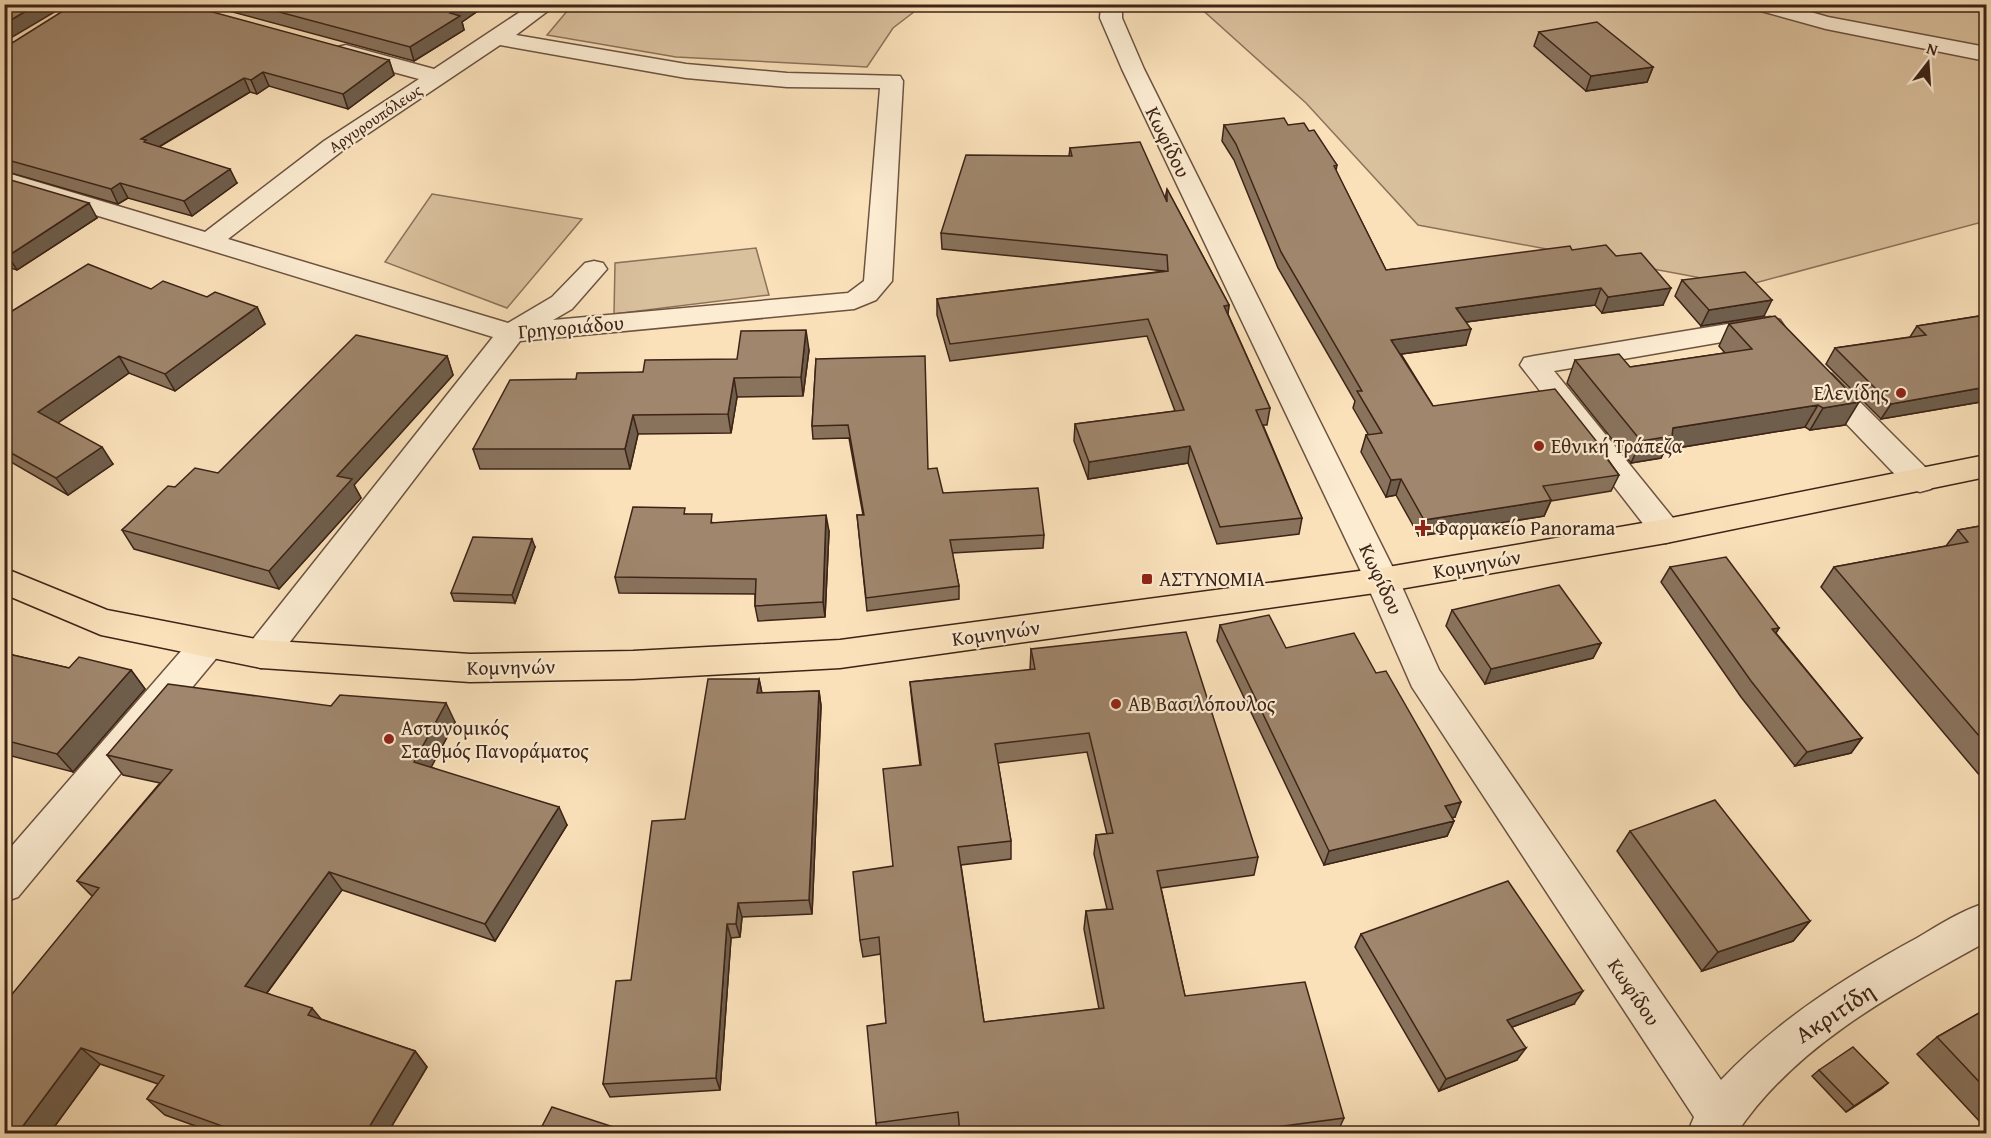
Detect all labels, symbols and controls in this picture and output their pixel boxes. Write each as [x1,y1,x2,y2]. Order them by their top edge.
north arrow [1898,33,1958,93]
text: N [1924,36,1941,62]
street label: Αργυρουπόλεως [323,78,427,158]
street label: Κωφίδου [1139,101,1198,182]
street label: Γρηγοριάδου [517,307,625,346]
place label: Ελενίδης [1814,378,1890,407]
marker: Ελενίδης [1894,386,1908,400]
place label: Εθνική Τράπεζα [1551,431,1683,460]
marker: Εθνική Τράπεζα [1532,439,1546,453]
place label: Φαρμακείο Panorama [1435,513,1616,542]
marker: Φαρμακείο Panorama [1416,521,1430,535]
street label: Κωφίδου [1352,538,1411,619]
street label: Κομνηνών [1431,542,1523,586]
place label: ΑΣΤΥΝΟΜΙΑ [1159,564,1265,593]
marker: ΑΣΤΥΝΟΜΙΑ [1140,572,1154,586]
street label: Κομνηνών [950,612,1042,653]
street label: Κομνηνών [466,651,556,682]
place label: ΑΒ Βασιλόπουλος [1128,689,1276,718]
marker: ΑΒ Βασιλόπουλος [1109,697,1123,711]
place label: Αστυνομικός Σταθμός Πανοράματος [401,713,589,765]
marker: Αστυνομικός Σταθμός Πανοράματος [382,732,396,746]
street label: Κωφίδου [1601,952,1668,1031]
street label: Ακριτίδη [1788,974,1882,1052]

